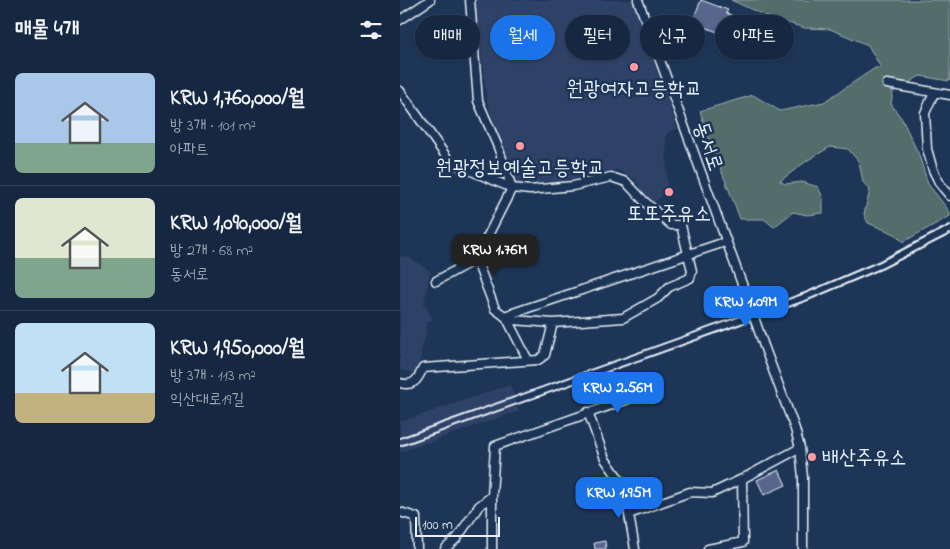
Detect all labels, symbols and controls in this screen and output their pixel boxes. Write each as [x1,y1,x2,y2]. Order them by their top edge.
text: 매물 4개 [15,15,80,45]
chip: 매매 [415,15,480,60]
chip: 월세 [490,15,555,60]
chip: 필터 [565,15,630,60]
chip: 신규 [640,15,705,60]
chip: 아파트 [715,15,794,60]
icon: filters [357,16,385,44]
marker: 원광여자고등학교 [628,61,640,73]
place label: 원광여자고등학교 [566,75,702,105]
text: KRW 1,760,000/월 [170,84,305,114]
icon: home [55,93,115,153]
text: 방 3개 · 101 m² [170,114,256,138]
street label: 동서로 [685,118,730,176]
text: 아파트 [170,138,209,162]
marker: 원광정보예술고등학교 [514,140,526,152]
place label: 원광정보예술고등학교 [436,154,604,184]
marker: 또또주유소 [663,186,675,198]
place label: 또또주유소 [627,200,711,230]
text: KRW 1,090,000/월 [170,209,302,239]
icon: home [55,218,115,278]
pin: KRW 1.76M [438,234,552,276]
text: KRW 1.76M [463,238,527,262]
text: 방 2개 · 68 m² [170,239,253,263]
text: 동서로 [170,263,209,287]
pin: KRW 1.09M [689,286,803,328]
text: KRW 1.09M [715,290,777,314]
text: KRW 1,950,000/월 [170,334,305,364]
icon: home [55,343,115,403]
text: 방 3개 · 113 m² [170,364,256,388]
pin: KRW 2.56M [561,372,675,414]
text: KRW 2.56M [583,376,653,400]
text: 익산대로19길 [170,388,244,412]
place label: 배산주유소 [822,444,907,474]
marker: 배산주유소 [806,451,818,463]
pin: KRW 1.95M [562,476,676,519]
text: KRW 1.95M [586,481,652,505]
scale bar [415,514,500,537]
text: 100 m [422,515,453,536]

